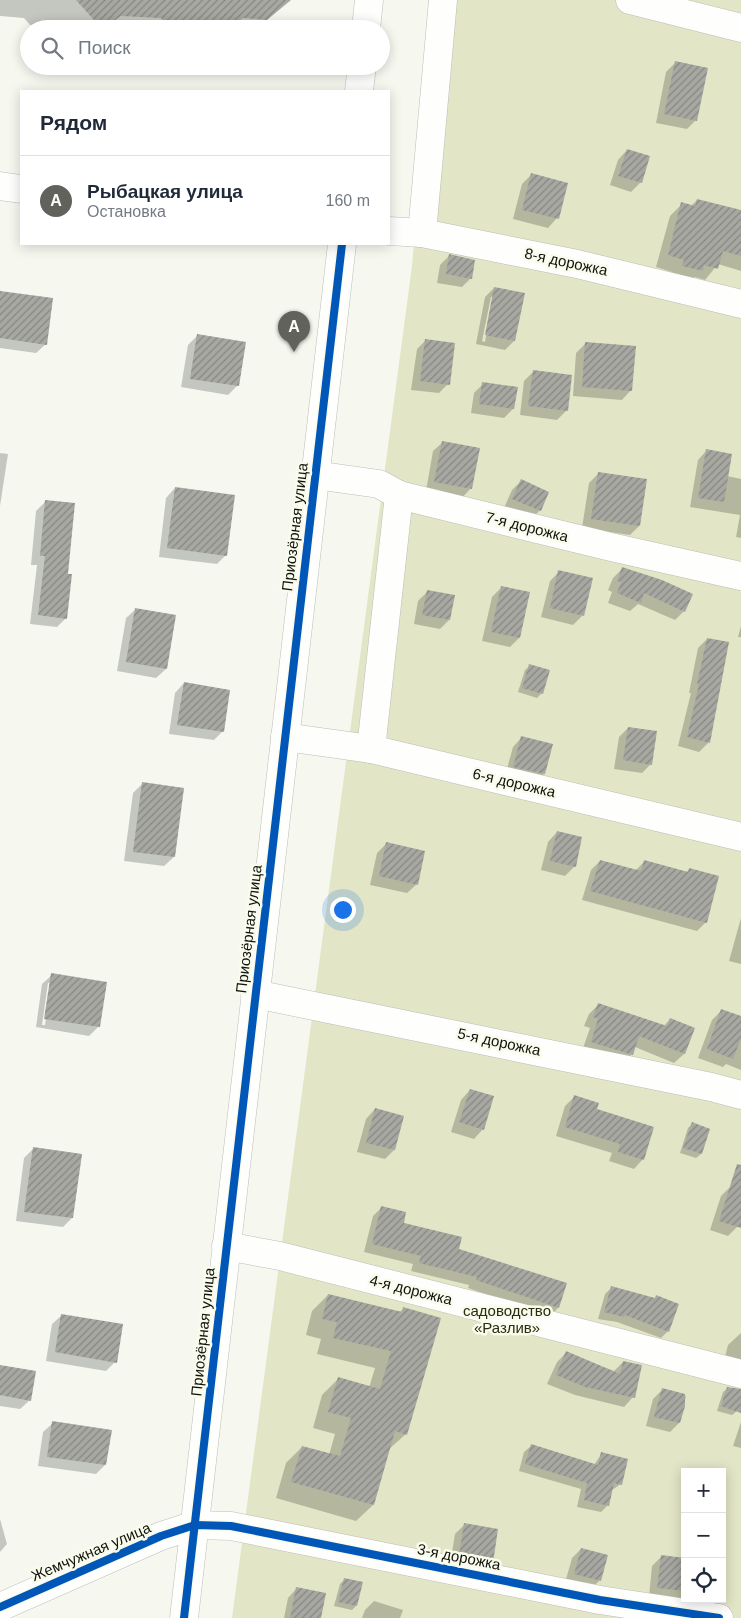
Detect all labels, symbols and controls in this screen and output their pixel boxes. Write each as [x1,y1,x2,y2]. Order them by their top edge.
search box [20,20,390,75]
icon: search [38,34,66,62]
text: Поиск [78,37,131,58]
text: Рядом [40,111,107,134]
text: Рыбацкая улица [87,181,243,202]
text: A [50,192,62,209]
text: 160 m [326,192,370,209]
text: Остановка [87,203,166,220]
street label: 8-я дорожка [523,244,610,279]
pin: A [278,311,310,352]
street label: Приозёрная улица [278,461,311,592]
street label: 7-я дорожка [484,508,571,545]
street label: 6-я дорожка [471,765,558,800]
street label: Приозёрная улица [232,863,265,994]
your location [330,897,356,923]
street label: 5-я дорожка [456,1024,543,1059]
street label: Приозёрная улица [187,1266,218,1397]
street label: 4-я дорожка [368,1271,455,1308]
park label: садоводство «Разлив» [463,1302,551,1336]
map controls [681,1468,726,1603]
button: + [681,1468,726,1513]
button: − [681,1513,726,1558]
street label: Жемчужная улица [29,1518,154,1584]
street label: 3-я дорожка [416,1540,503,1573]
button: locate [681,1558,726,1603]

